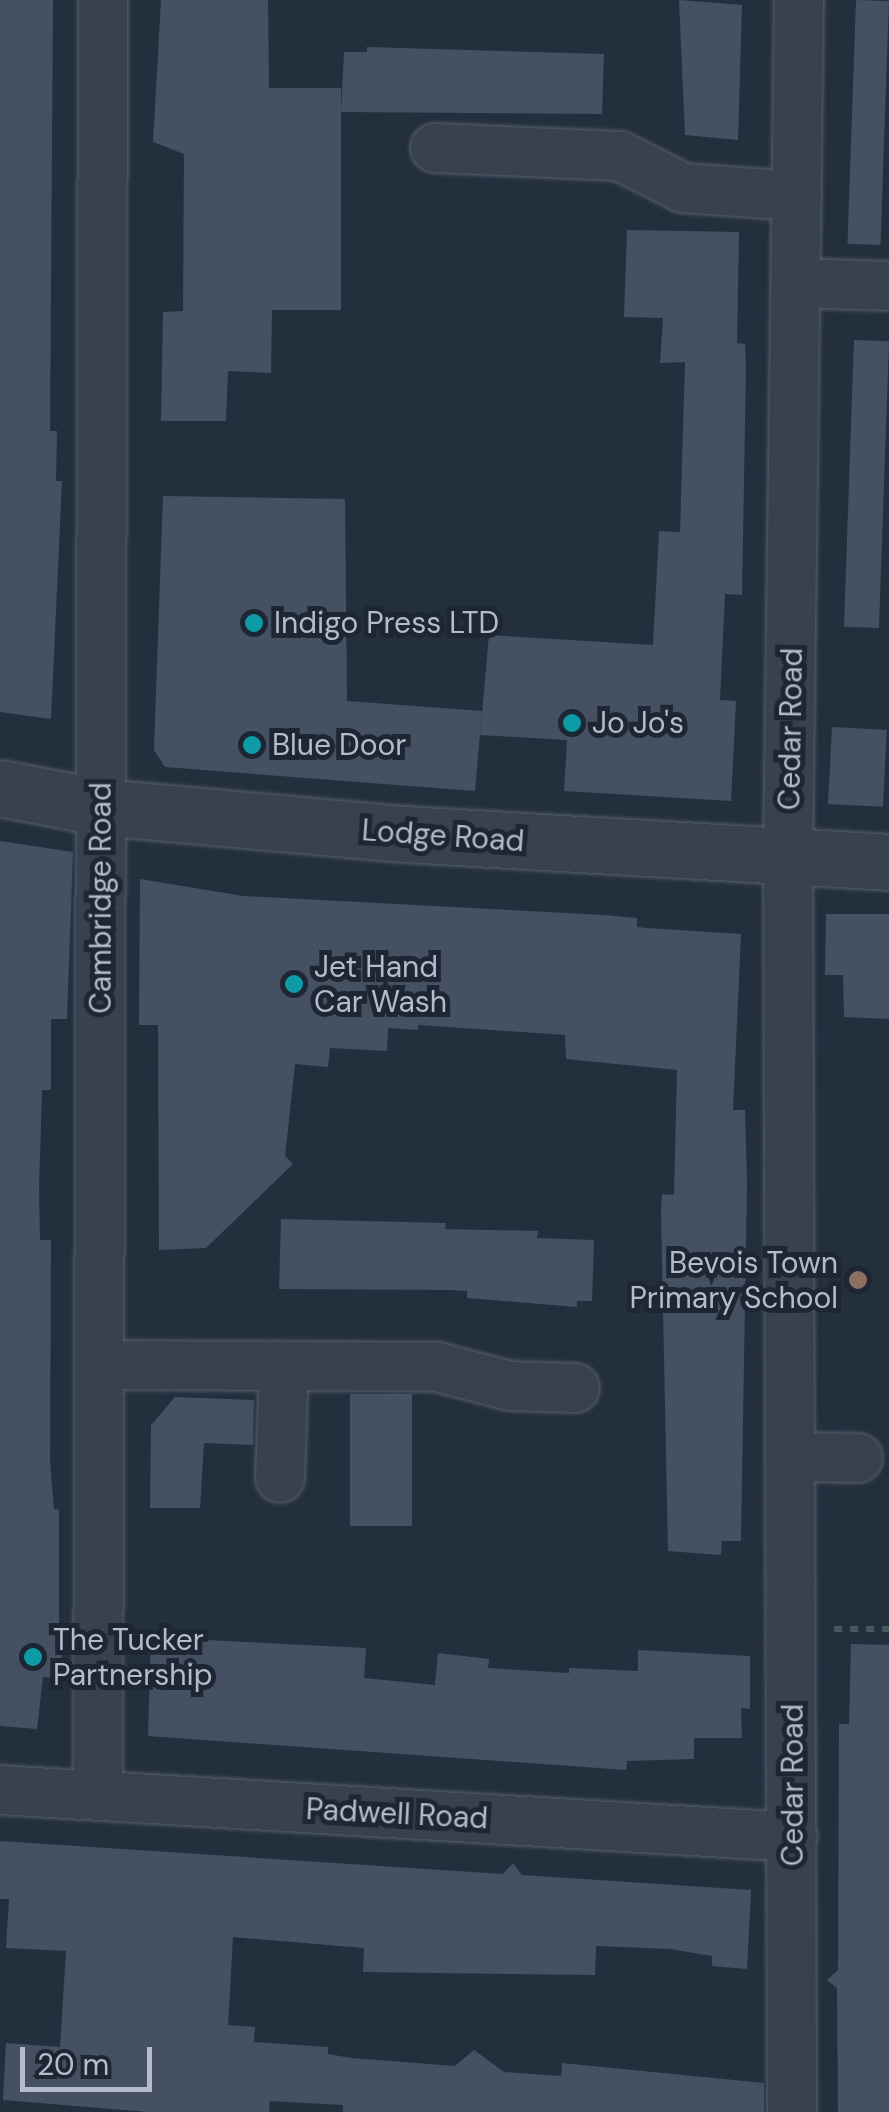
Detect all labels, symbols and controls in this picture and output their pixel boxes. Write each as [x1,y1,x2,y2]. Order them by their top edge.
place label: Indigo Press LTD [274,605,499,641]
marker: Indigo Press LTD [243,612,265,634]
street label: Cedar Road [772,647,810,811]
place label: Jo Jo's [592,705,684,741]
marker: Jo Jo's [561,712,583,734]
place label: Blue Door [272,727,406,763]
marker: Blue Door [241,734,263,756]
street label: Cambridge Road [83,782,119,1014]
street label: Lodge Road [361,812,525,860]
place label: Jet Hand Car Wash [314,949,447,1020]
marker: Jet Hand Car Wash [283,973,305,995]
place label: Bevois Town Primary School [629,1245,838,1316]
marker: Bevois Town Primary School [847,1269,869,1291]
place label: The Tucker Partnership [53,1622,213,1692]
marker: The Tucker Partnership [22,1646,44,1668]
street label: Cedar Road [775,1704,811,1866]
street label: Padwell Road [305,1791,489,1837]
scale bar [25,2027,158,2089]
text: 20 m [37,2045,109,2084]

